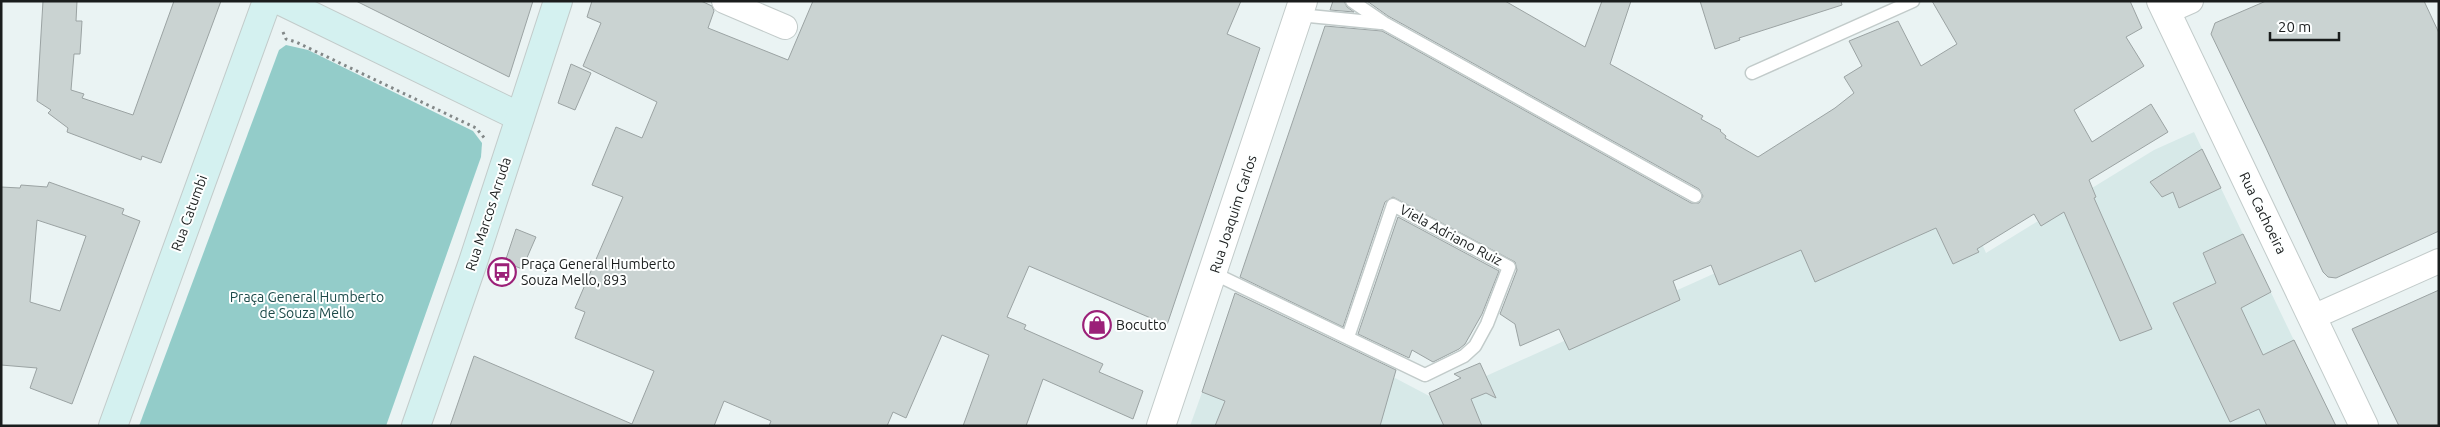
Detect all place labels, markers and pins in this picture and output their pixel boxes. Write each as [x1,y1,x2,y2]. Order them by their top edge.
place label: Praça General Humberto Souza Mello, 893 [521,256,676,288]
bus stop icon: Praça General Humberto Souza Mello, 893 [487,257,517,287]
shop icon: Bocutto [1082,310,1112,340]
place label: Bocutto [1116,317,1167,333]

